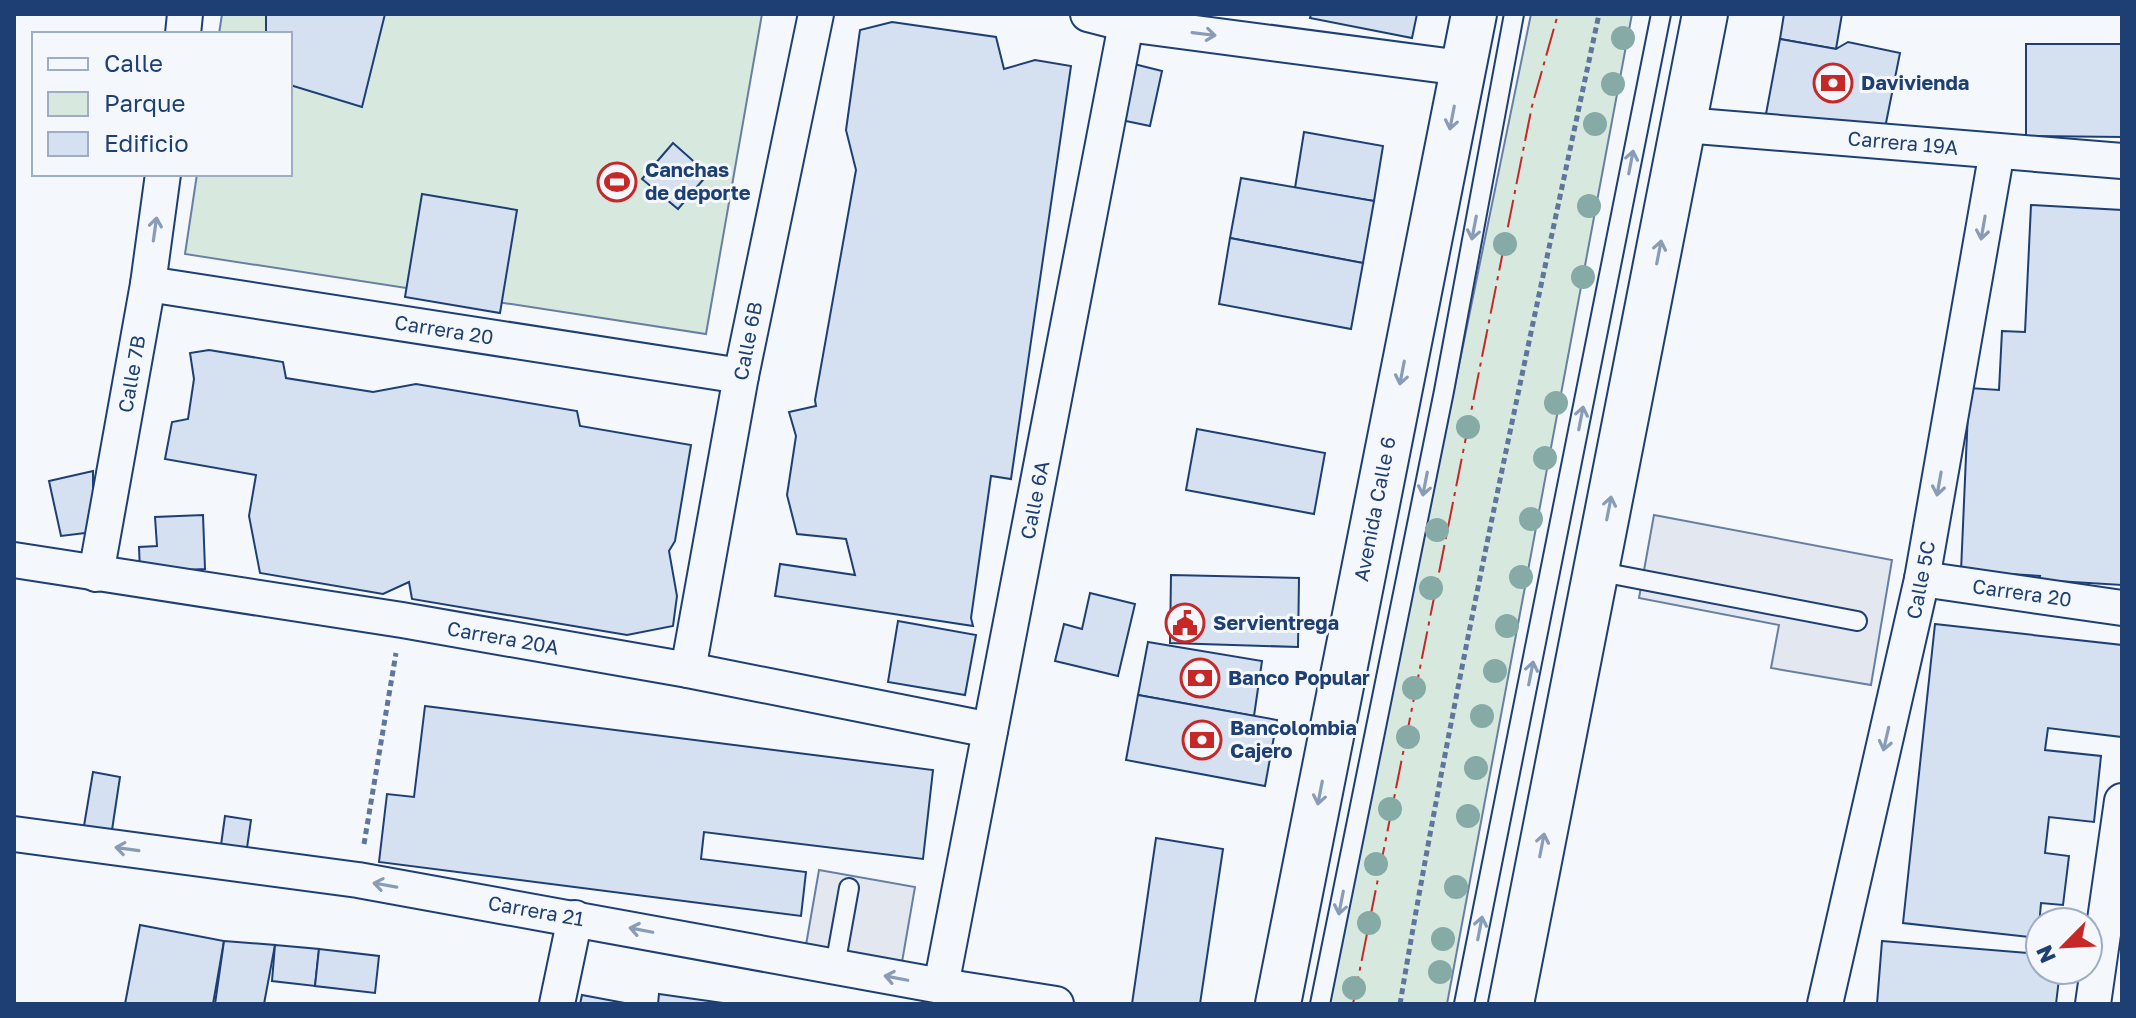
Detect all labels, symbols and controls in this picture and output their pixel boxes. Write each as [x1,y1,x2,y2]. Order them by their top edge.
one-way arrow [1191,27,1216,42]
legend [32,32,292,176]
text: Calle [104,48,163,77]
bank icon: Davivienda [1812,62,1854,104]
place label: Davivienda [1861,70,1969,94]
text: Parque [104,88,185,117]
one-way arrow [1444,105,1459,130]
street label: Carrera 19A [1847,125,1959,159]
text: Edificio [104,128,189,157]
one-way arrow [1625,150,1640,176]
place label: Canchas de deporte [645,157,751,204]
sports icon: Canchas de deporte [596,161,638,203]
one-way arrow [1466,215,1481,241]
one-way arrow [1975,215,1990,240]
one-way arrow [148,216,163,243]
one-way arrow [1652,240,1667,266]
street label: Calle 6B [728,299,766,382]
street label: Carrera 20 [393,309,495,349]
street label: Calle 7B [112,333,150,414]
one-way arrow [1394,360,1409,385]
one-way arrow [1574,405,1589,431]
street label: Avenida Calle 6 [1348,434,1400,583]
street label: Calle 6A [1015,458,1053,541]
one-way arrow [1417,470,1432,496]
one-way arrow [1930,471,1945,496]
one-way arrow [1602,495,1617,521]
street label: Calle 5C [1901,539,1939,621]
street label: Carrera 20 [1971,573,2073,611]
public building icon: Servientrega [1164,602,1206,644]
place label: Servientrega [1213,610,1339,634]
street label: Carrera 20A [445,615,561,659]
bank icon: Banco Popular [1179,657,1221,699]
one-way arrow [1524,660,1539,686]
place label: Banco Popular [1228,665,1370,689]
place label: Bancolombia Cajero [1230,715,1357,762]
bank icon: Bancolombia Cajero [1181,719,1223,761]
one-way arrow [1877,725,1892,751]
one-way arrow [1311,780,1326,805]
one-way arrow [1536,833,1551,858]
one-way arrow [115,841,140,856]
one-way arrow [372,876,398,891]
street label: Carrera 21 [486,890,586,930]
one-way arrow [1333,890,1348,916]
north arrow [2024,906,2104,986]
one-way arrow [1473,915,1488,941]
one-way arrow [628,922,654,937]
text: N [2030,941,2061,967]
one-way arrow [884,970,909,985]

